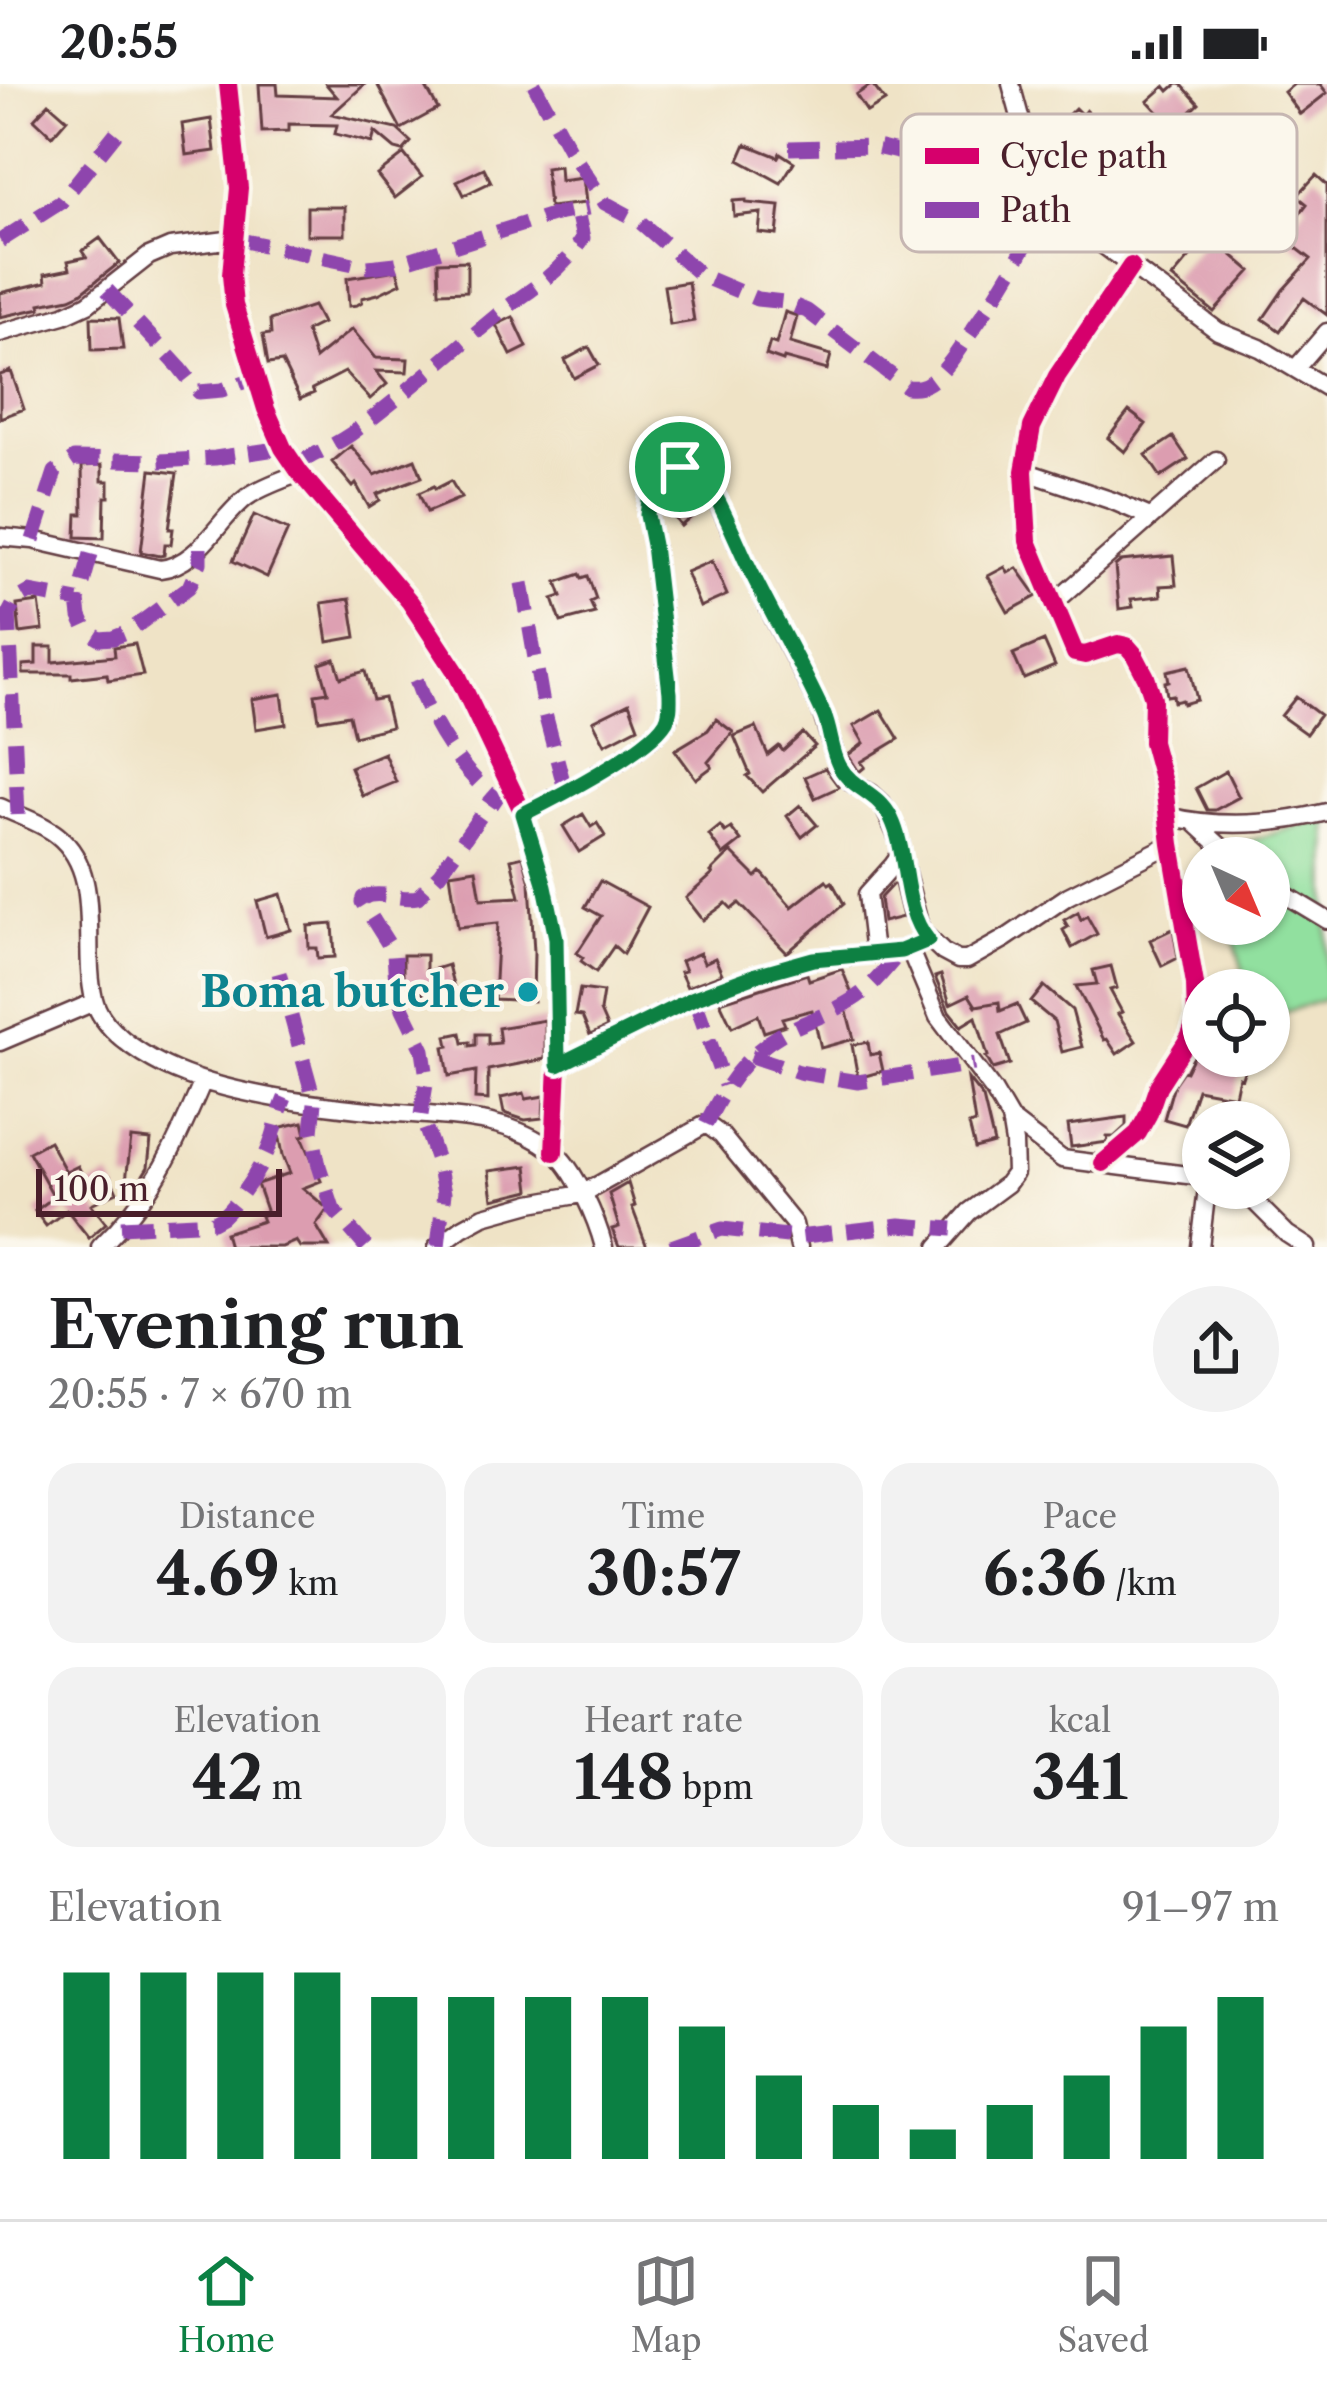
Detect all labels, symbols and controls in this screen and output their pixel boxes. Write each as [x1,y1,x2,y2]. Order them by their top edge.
text: 20:55 [60,14,178,70]
legend [901,114,1297,252]
text: Cycle path [1000,136,1167,177]
text: Path [1000,190,1071,231]
pin [629,416,731,518]
icon: arrive [647,434,713,500]
north arrow [1182,837,1290,945]
map controls [1182,837,1290,1209]
place label: Boma butcher [200,966,504,1018]
button: locate [1182,969,1290,1077]
marker: Boma butcher [515,979,541,1005]
button: layers [1182,1101,1290,1209]
scale bar [36,1163,282,1216]
text: 100 m [54,1169,149,1210]
text: Evening run [48,1284,464,1365]
button: share [1153,1286,1279,1412]
text: 20:55 · 7 × 670 m [48,1370,352,1418]
text: Distance [179,1496,315,1537]
text: Time [622,1496,705,1537]
text: Pace [1043,1496,1117,1537]
text: 4.69 [156,1537,280,1611]
text: 30:57 [586,1537,741,1611]
text: 6:36 [983,1537,1106,1611]
text: km [280,1563,338,1604]
text: /km [1106,1563,1177,1604]
text: Elevation [173,1700,321,1741]
text: Heart rate [584,1700,743,1741]
text: kcal [1049,1700,1111,1741]
text: 42 [192,1741,263,1815]
text: 148 [574,1741,673,1815]
text: 341 [1032,1741,1128,1815]
text: m [263,1767,302,1808]
text: bpm [673,1767,753,1808]
text: Elevation [48,1883,222,1931]
text: 91–97 m [1122,1883,1279,1931]
tab: Home [178,2248,275,2361]
tab: Map [631,2248,702,2361]
tab: Saved [1057,2248,1149,2361]

